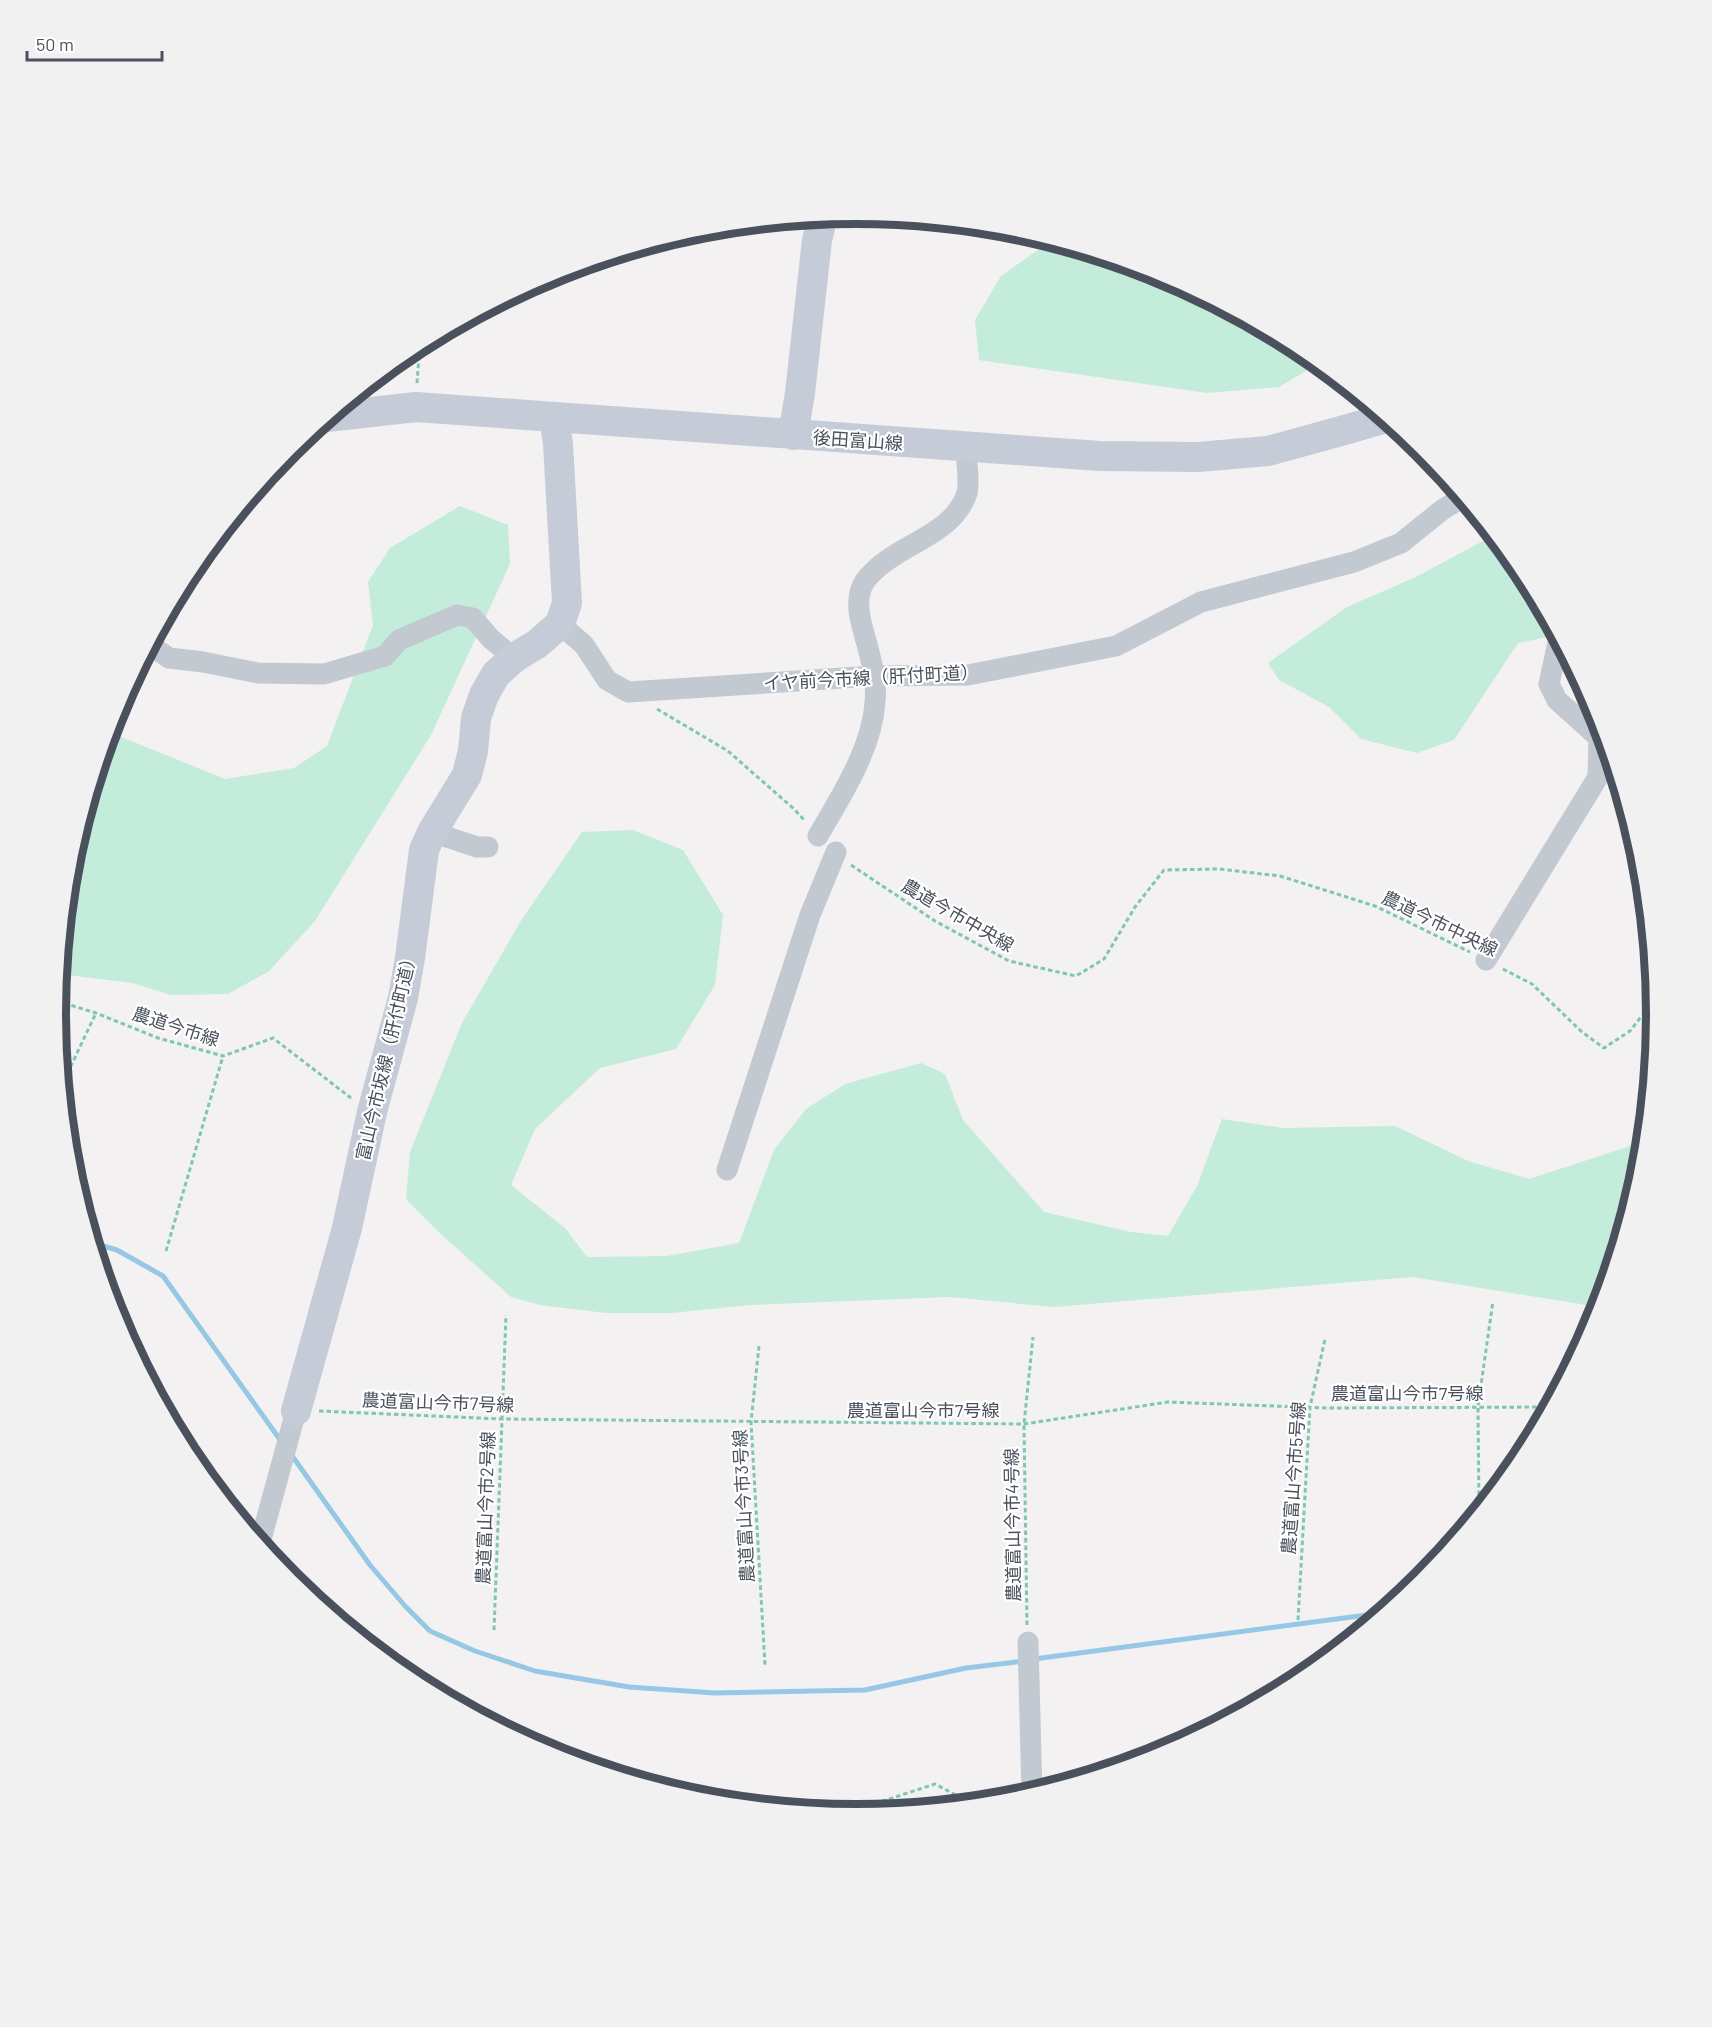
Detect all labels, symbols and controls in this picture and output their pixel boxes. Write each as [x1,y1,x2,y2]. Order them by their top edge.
scale bar [27,24,162,62]
text: 50 m [36,33,74,55]
street label: 後田富山線 [812,426,904,454]
street label: イヤ前今市線（肝付町道） [763,660,979,694]
street label: 農道今市中央線 [898,874,1018,956]
street label: 農道今市中央線 [1379,885,1501,961]
street label: 富山今市坂線（肝付町道） [351,947,421,1163]
street label: 農道今市線 [130,1002,222,1050]
street label: 農道富山今市7号線 [1331,1382,1483,1404]
street label: 農道富山今市7号線 [361,1388,515,1416]
street label: 農道富山今市7号線 [847,1399,999,1421]
street label: 農道富山今市5号線 [1277,1401,1309,1555]
street label: 農道富山今市3号線 [728,1429,758,1583]
street label: 農道富山今市2号線 [471,1431,499,1585]
street label: 農道富山今市4号線 [1000,1448,1024,1602]

